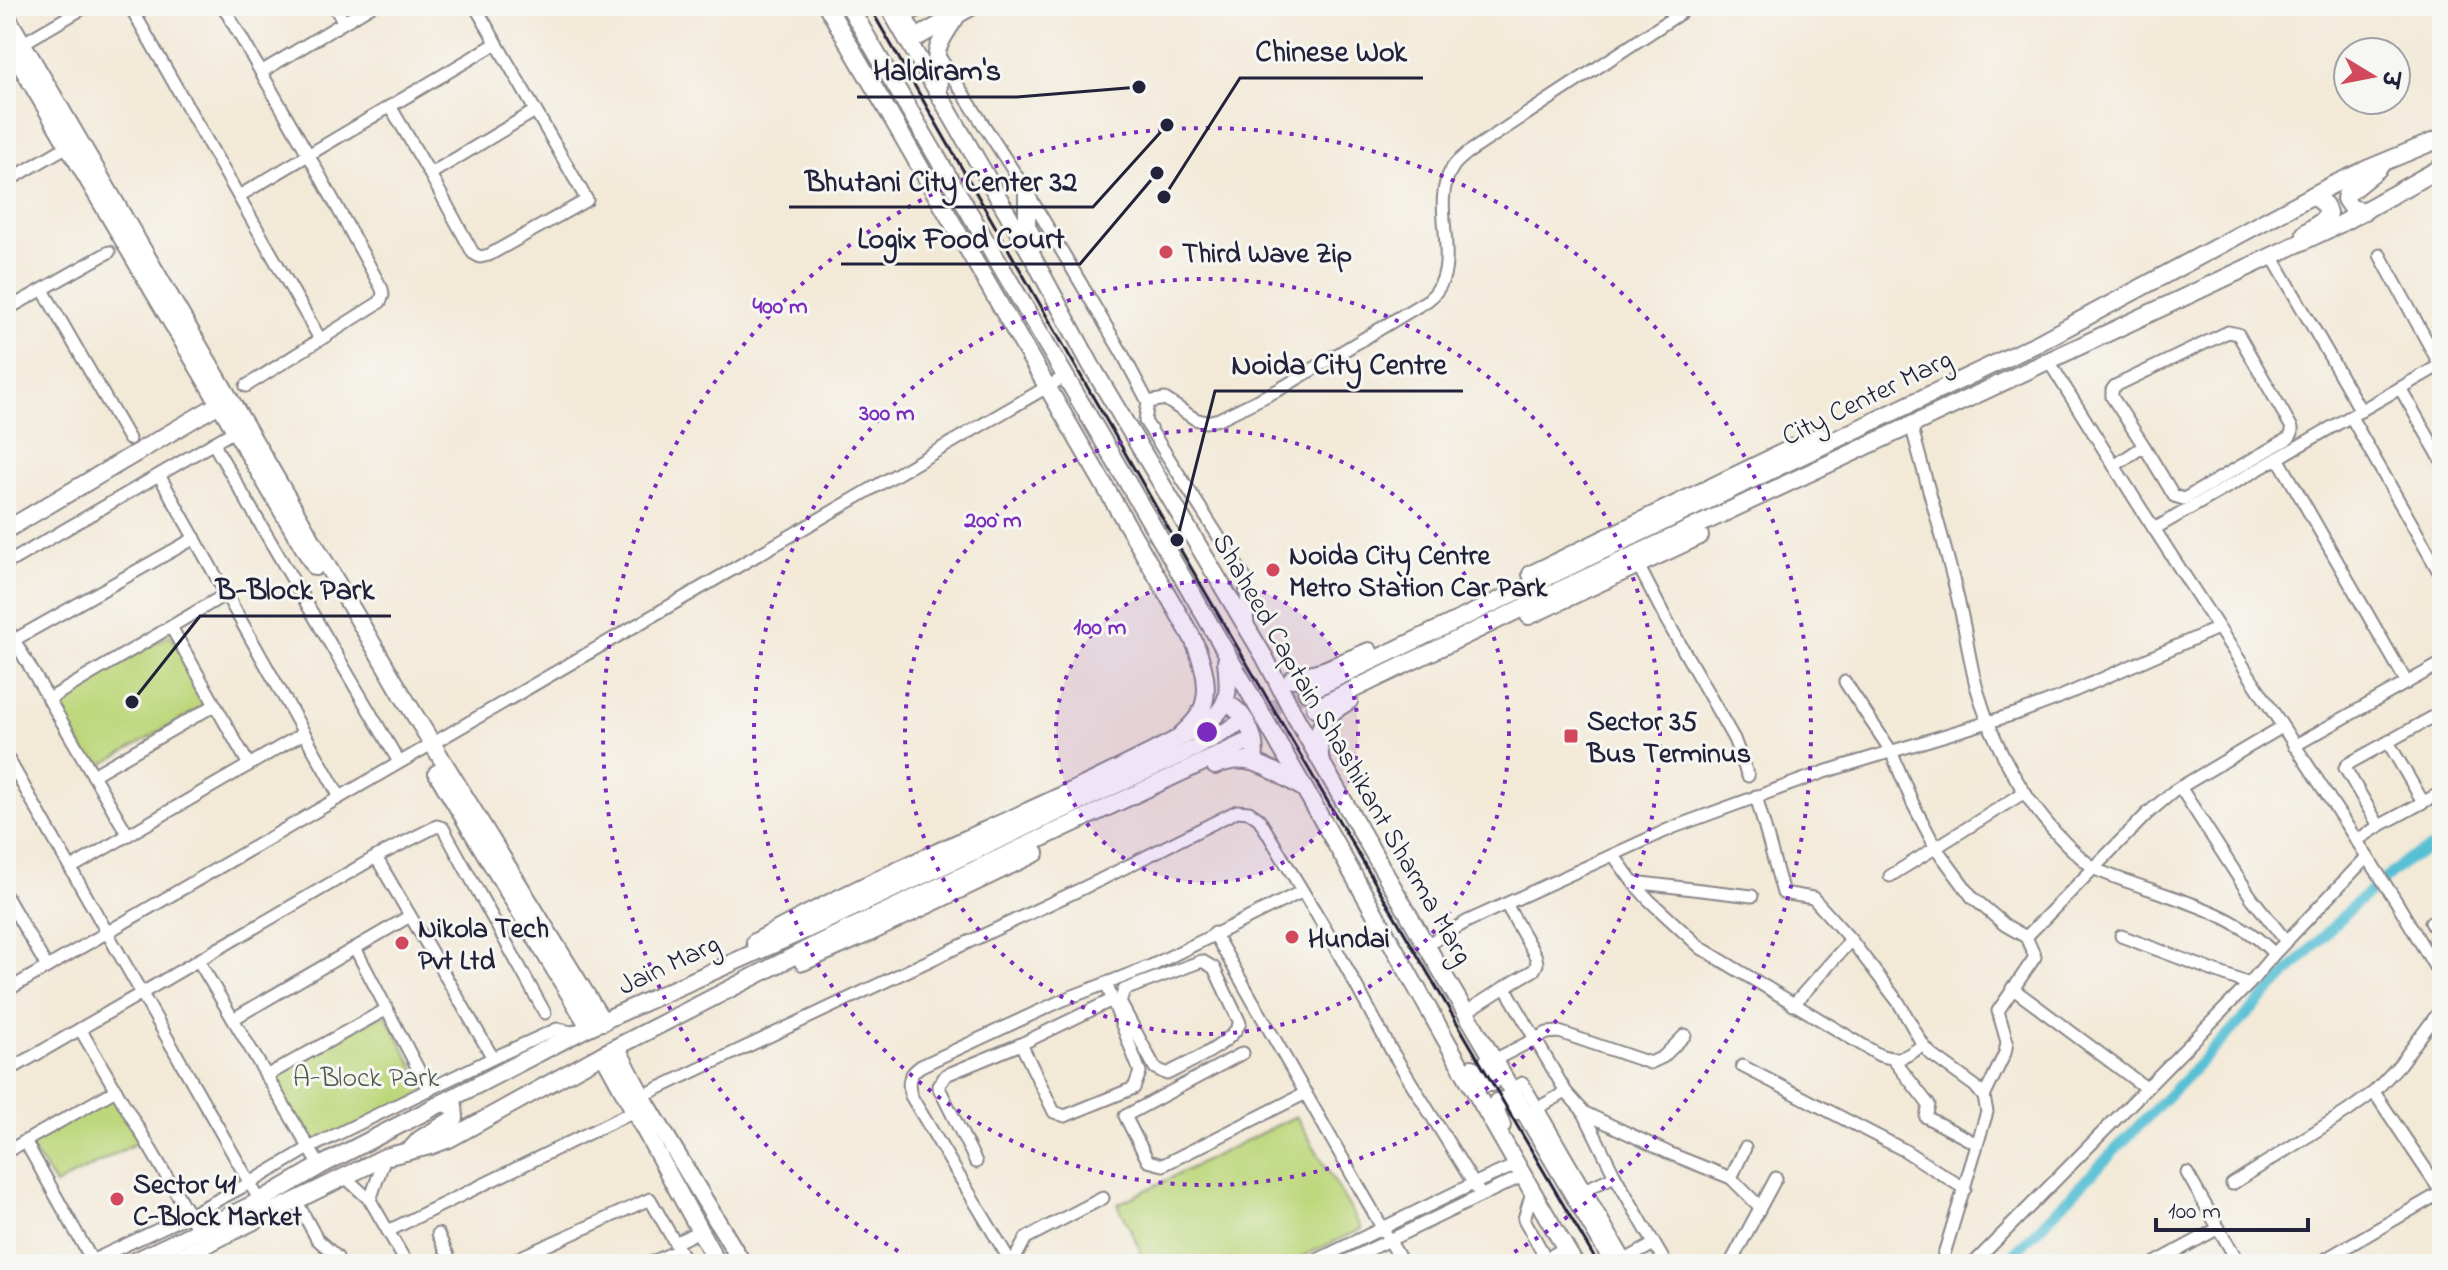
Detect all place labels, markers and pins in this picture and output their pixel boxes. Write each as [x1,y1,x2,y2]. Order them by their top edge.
callout: Chinese Wok [1240,24,1423,78]
callout: Haldiram's [857,43,1017,97]
callout: Bhutani City Center 32 [789,153,1093,207]
callout: Logix Food Court [841,210,1080,264]
place label: Third Wave Zip [1182,235,1352,276]
marker: Third Wave Zip [1157,243,1175,261]
callout: Noida City Centre [1215,337,1463,391]
place label: Noida City Centre Metro Station Car Park [1289,537,1548,610]
marker: Noida City Centre Metro Station Car Park [1264,561,1282,579]
callout: B-Block Park [200,562,391,616]
place label: Sector 35 Bus Terminus [1585,703,1751,776]
centre of rings [1193,718,1221,746]
marker: Sector 35 Bus Terminus [1562,727,1580,745]
place label: Nikola Tech Pvt Ltd [418,910,549,983]
place label: Hundai [1308,920,1390,961]
marker: Hundai [1283,928,1301,946]
marker: Nikola Tech Pvt Ltd [393,934,411,952]
place label: Sector 41 C-Block Market [133,1166,303,1239]
marker: Sector 41 C-Block Market [108,1190,126,1208]

